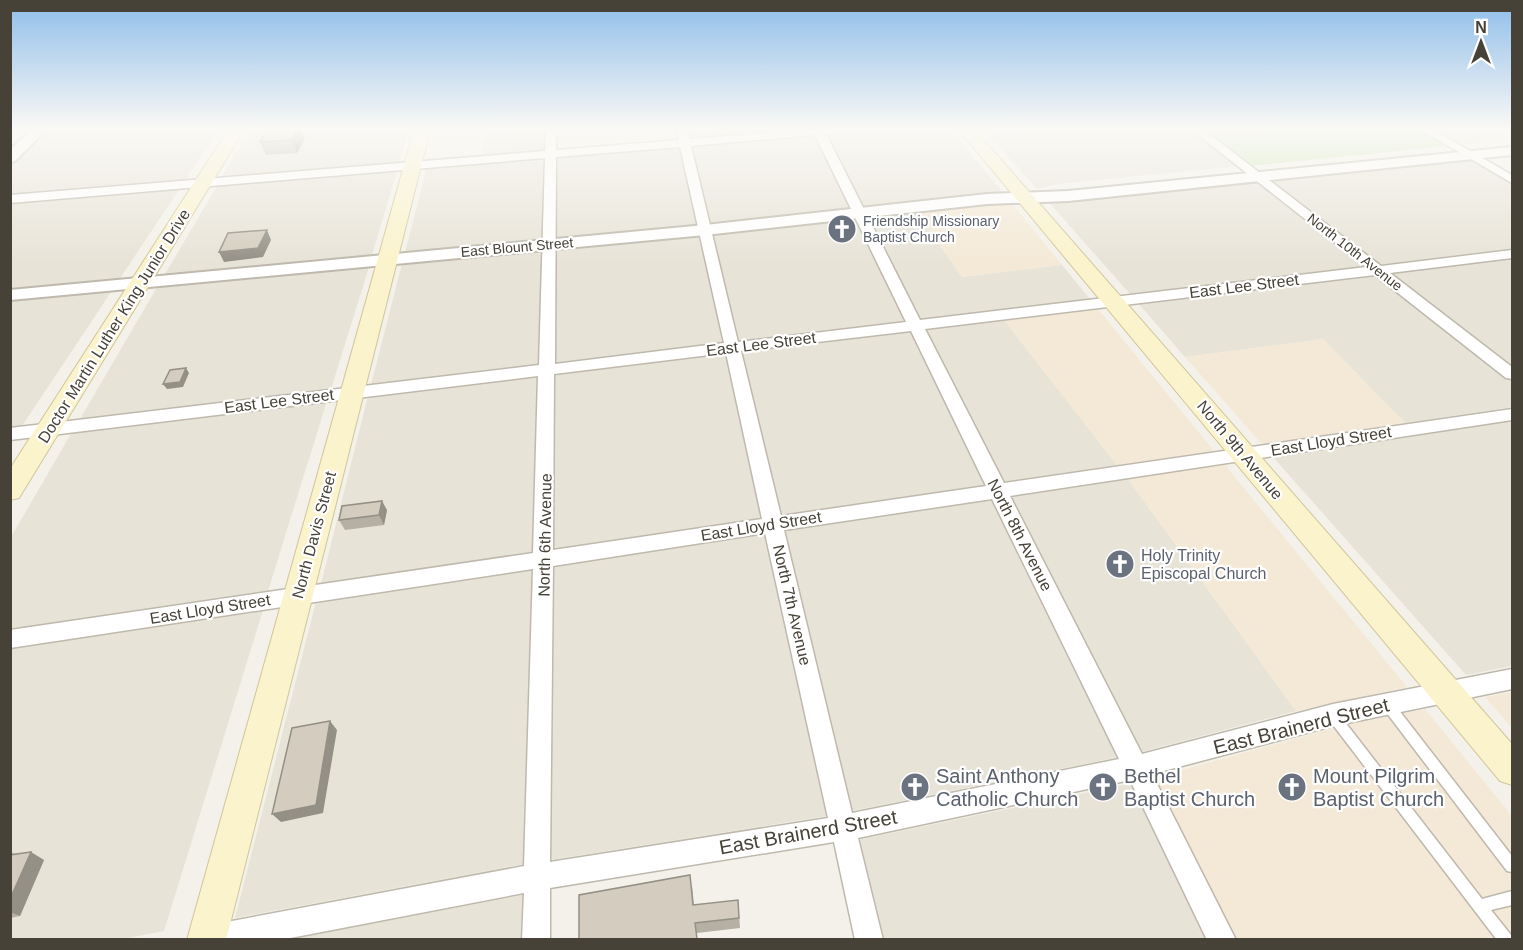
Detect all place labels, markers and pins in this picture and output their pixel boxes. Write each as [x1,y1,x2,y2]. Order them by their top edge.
church icon: Friendship Missionary Baptist Church [826,213,858,245]
place label: Friendship Missionary Baptist Church [863,213,999,245]
place label: Holy Trinity Episcopal Church [1141,547,1266,582]
church icon: Holy Trinity Episcopal Church [1104,548,1136,580]
place label: Saint Anthony Catholic Church [936,765,1078,810]
place label: Bethel Baptist Church [1124,765,1255,810]
place label: Mount Pilgrim Baptist Church [1313,765,1444,810]
church icon: Saint Anthony Catholic Church [899,771,931,803]
church icon: Bethel Baptist Church [1087,771,1119,803]
church icon: Mount Pilgrim Baptist Church [1276,771,1308,803]

